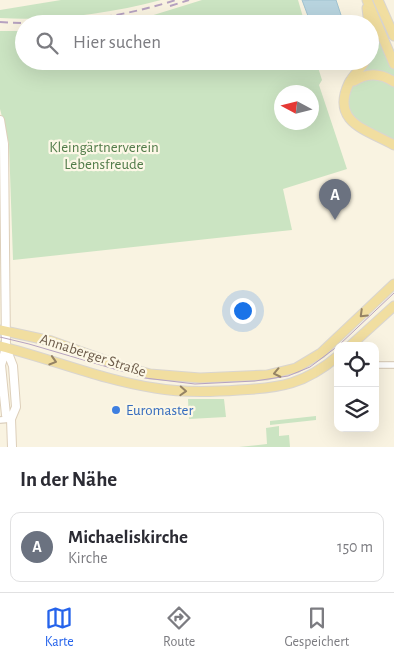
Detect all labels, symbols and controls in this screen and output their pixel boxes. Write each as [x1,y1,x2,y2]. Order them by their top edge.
search box [15,15,379,70]
icon: search [33,29,61,57]
text: Hier suchen [73,33,161,52]
north arrow [274,85,319,130]
park label: Kleingärtnerverein Lebensfreude [49,140,159,172]
pin: A [319,179,351,220]
your location [230,298,256,324]
one-way arrow [360,308,369,317]
street label: Annaberger Straße [38,331,148,380]
map controls [334,342,379,432]
button: locate [334,342,379,387]
one-way arrow [48,356,56,366]
one-way arrow [273,367,282,378]
one-way arrow [180,386,188,397]
button: layers [334,387,379,432]
place label: Euromaster [126,403,193,418]
marker: Euromaster [110,404,122,416]
text: In der Nähe [20,469,117,490]
text: Michaeliskirche [68,528,188,547]
text: A [32,539,42,555]
text: 150 m [337,539,373,555]
text: Kirche [68,550,108,566]
tab: Karte [45,604,74,651]
tab: Route [163,604,195,651]
tab: Gespeichert [284,604,349,651]

